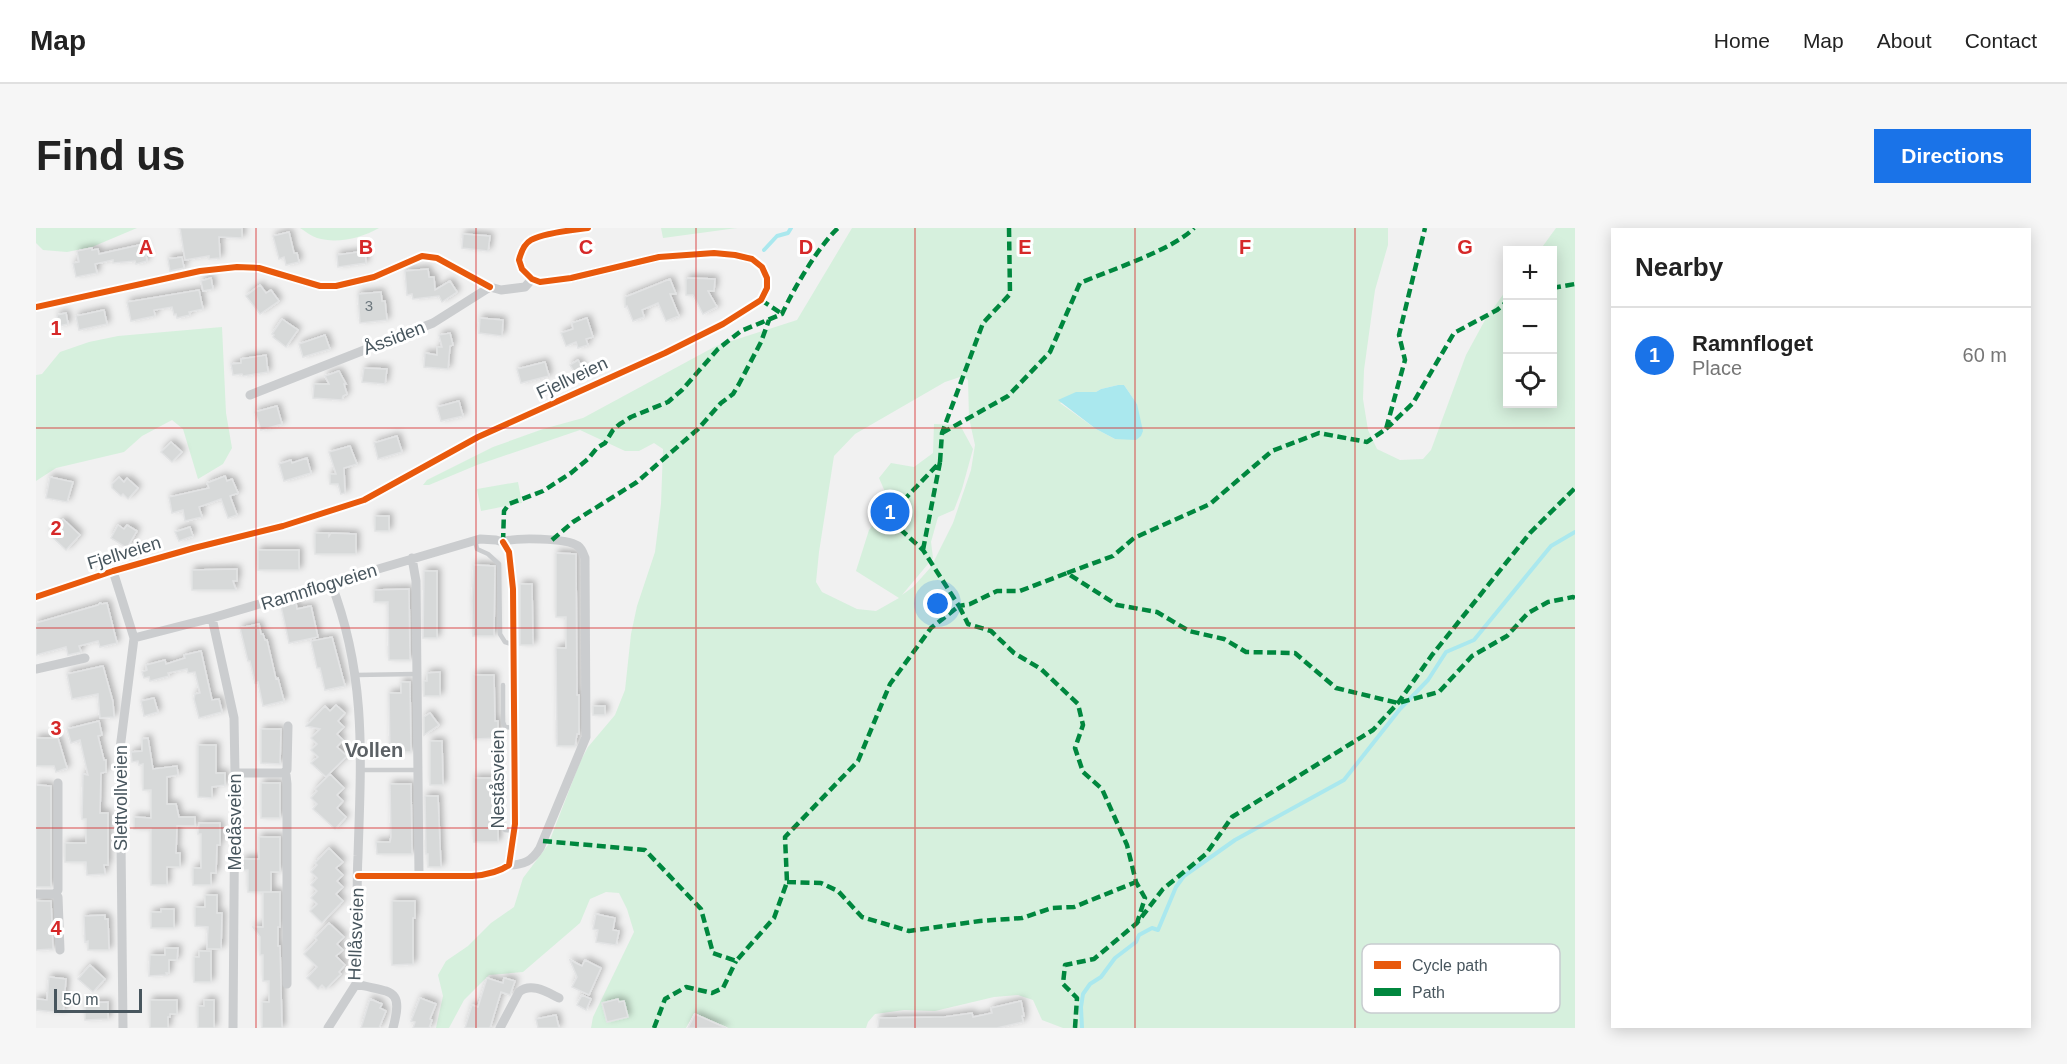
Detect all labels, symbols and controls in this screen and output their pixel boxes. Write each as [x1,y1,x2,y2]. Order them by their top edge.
text: Map [30,25,86,56]
text: Home [1714,29,1770,52]
text: Map [1803,29,1844,52]
text: About [1877,29,1932,52]
text: Contact [1965,29,2037,52]
button: Directions [1874,129,2031,183]
text: Find us [36,132,185,179]
text: A [139,236,153,258]
text: B [359,236,373,258]
text: C [579,236,593,258]
text: D [799,236,813,258]
text: E [1018,236,1032,258]
text: F [1239,236,1251,258]
text: G [1457,236,1473,258]
map controls [1503,246,1557,408]
button: + [1503,246,1557,300]
text: Nearby [1635,252,1723,282]
house number: 3 [365,297,373,314]
button: − [1503,300,1557,354]
text: 1 [50,317,62,339]
street label: Åssiden [361,317,427,359]
text: Ramnfloget [1692,331,1813,356]
text: 1 [1649,344,1660,366]
text: 60 m [1963,344,2007,366]
street label: Fjellveien [533,353,611,403]
button: locate [1503,354,1557,408]
text: Place [1692,357,1742,379]
pin: 1 [870,490,910,534]
text: 2 [50,517,62,539]
street label: Fjellveien [85,532,163,574]
street label: Ramnflogveien [259,560,379,614]
your location [923,589,952,618]
text: 3 [50,717,62,739]
street label: Neståsveien [488,729,508,829]
district label: Vollen [345,739,403,761]
street label: Slettvollveien [111,745,131,851]
street label: Medåsveien [225,773,245,871]
street label: Hellåsveien [344,887,368,981]
text: 4 [50,917,62,939]
legend [1362,944,1560,1013]
text: Cycle path [1412,957,1488,974]
text: Path [1412,984,1445,1001]
scale bar [54,986,142,1014]
text: 50 m [63,991,99,1008]

